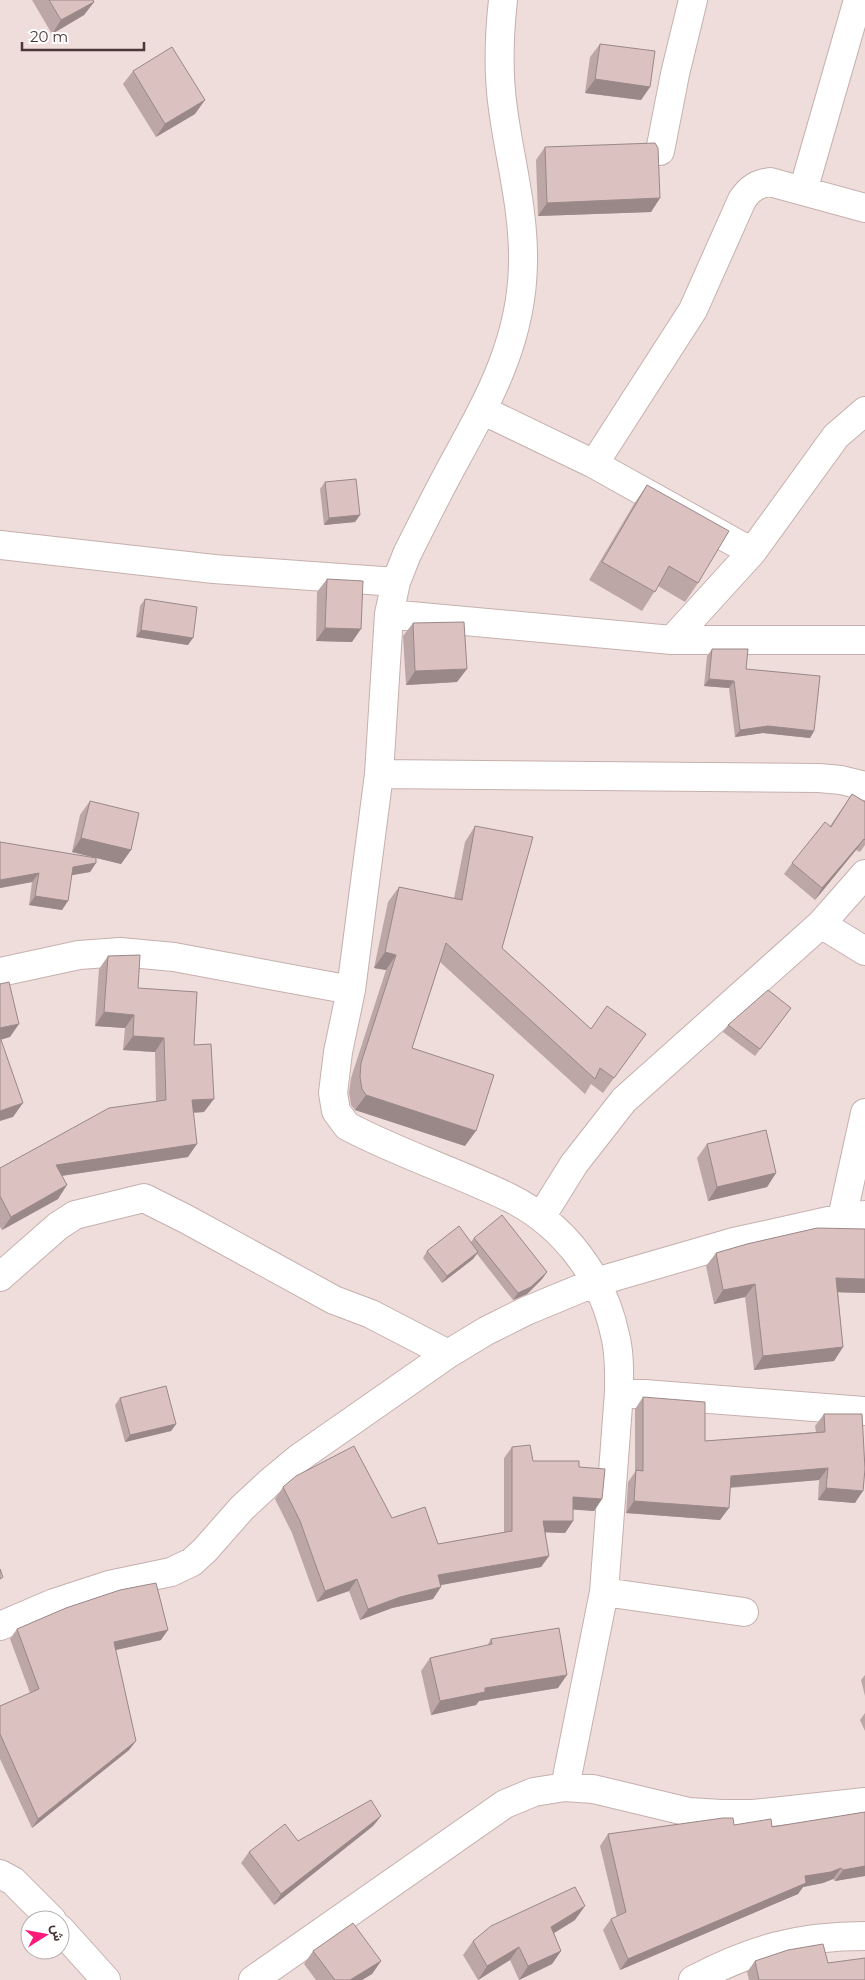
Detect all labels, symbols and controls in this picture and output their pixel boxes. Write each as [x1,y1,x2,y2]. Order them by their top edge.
scale bar [22,20,145,52]
text: 20 m [30,27,68,46]
north arrow [20,1910,70,1960]
text: ش [47,1923,68,1943]

